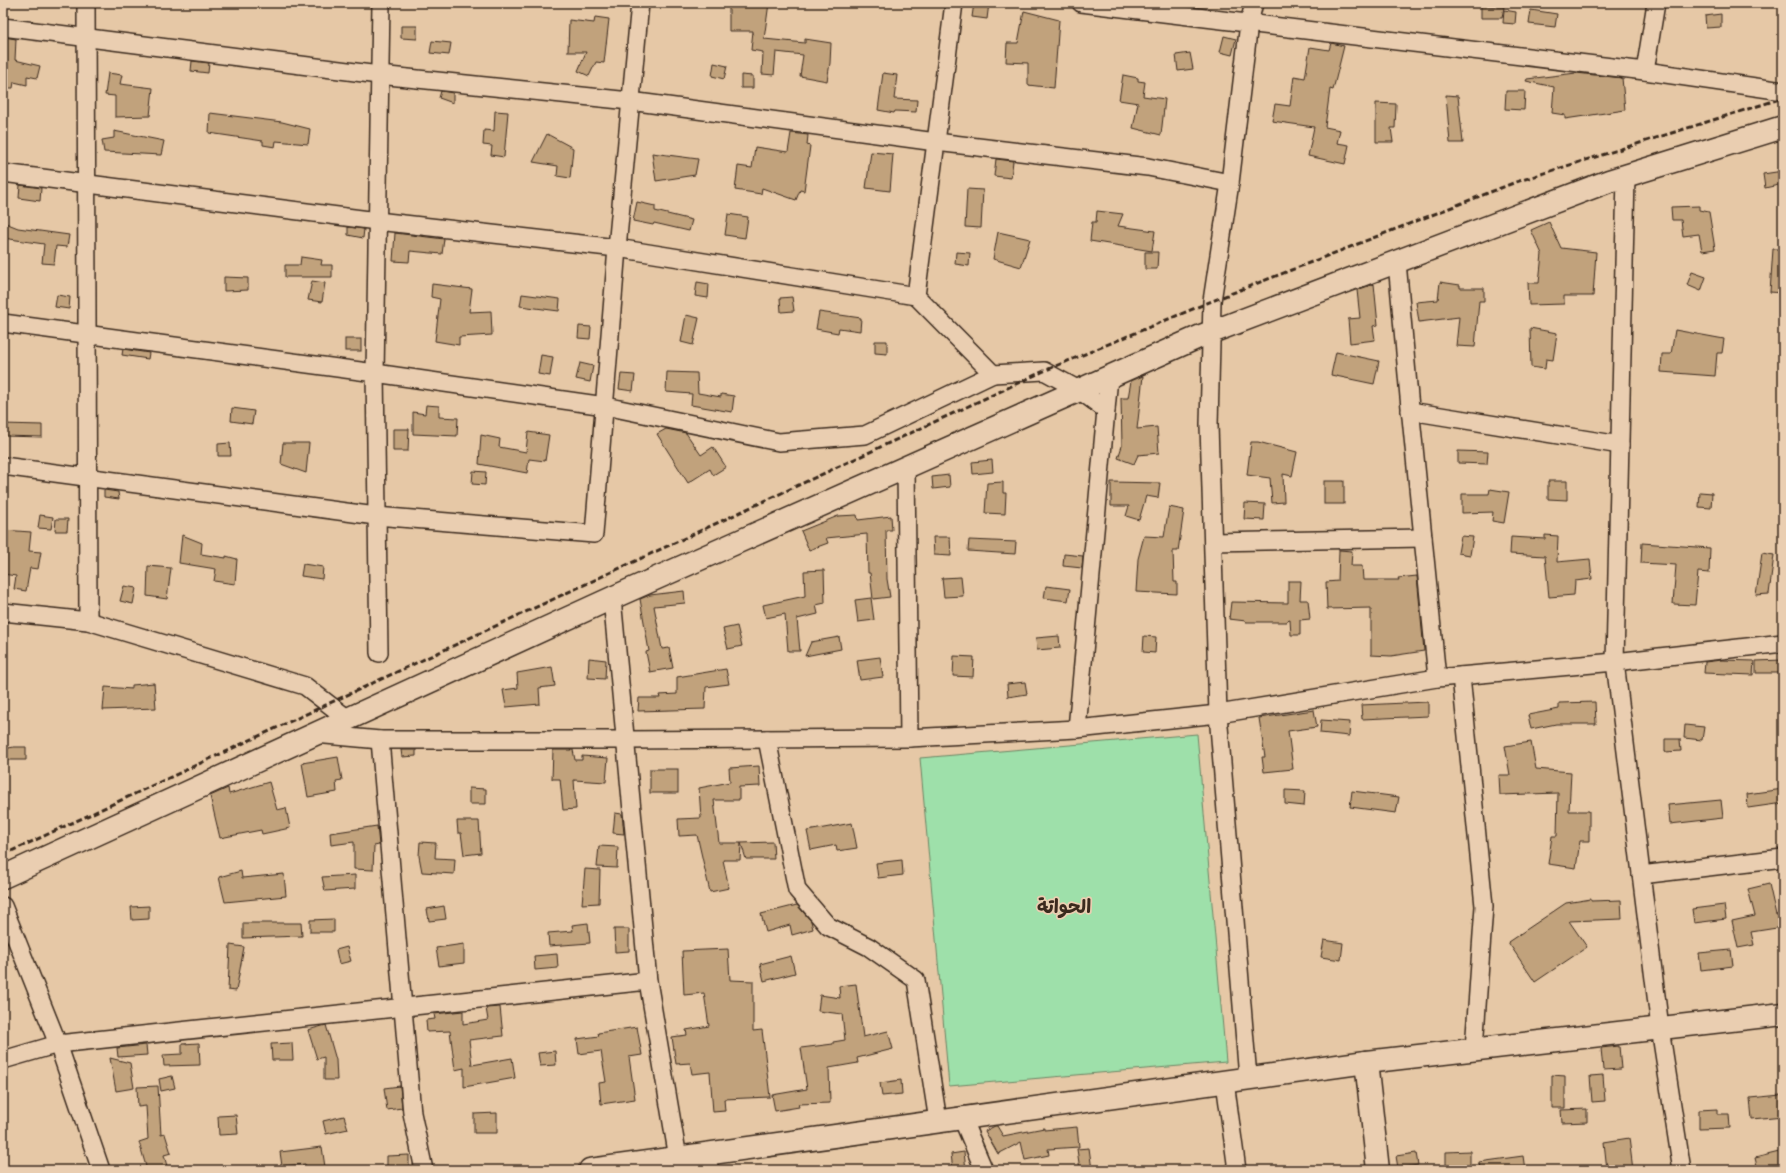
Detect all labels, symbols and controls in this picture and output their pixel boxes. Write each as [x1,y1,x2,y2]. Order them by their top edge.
district label: الحواتة [1037,895,1091,919]

